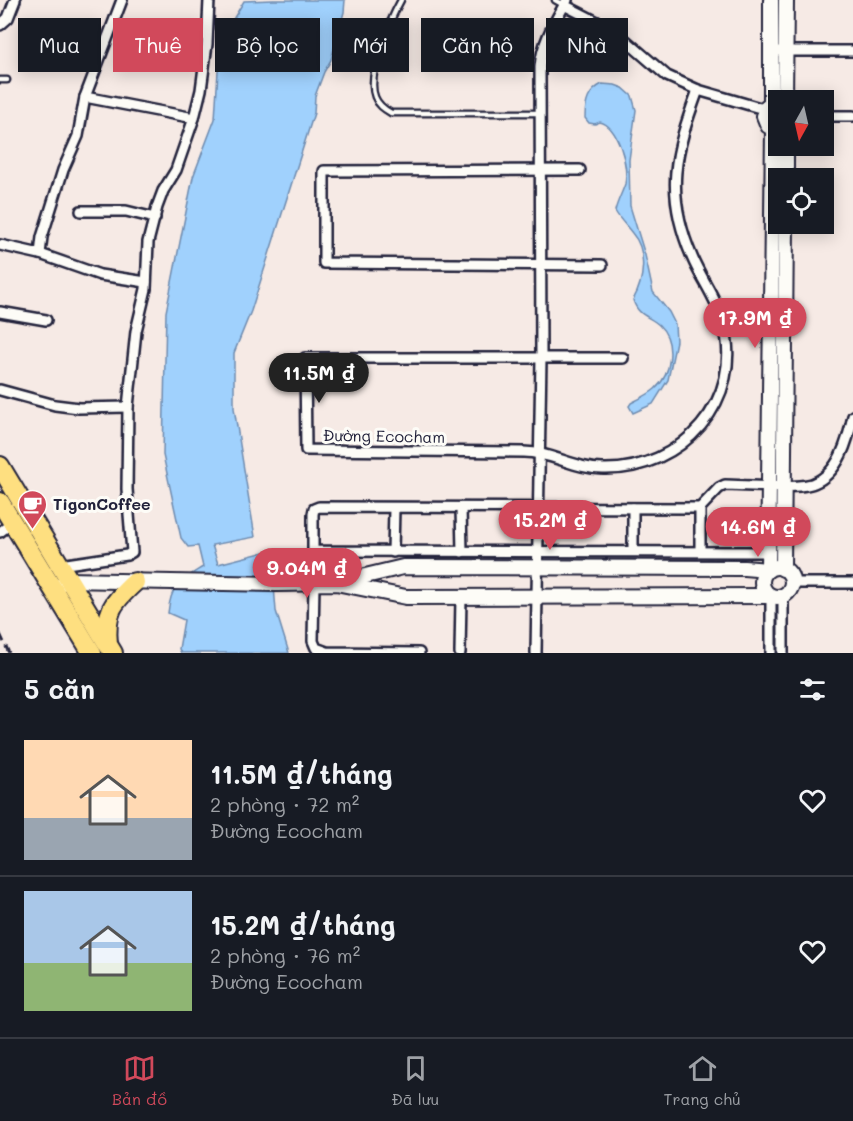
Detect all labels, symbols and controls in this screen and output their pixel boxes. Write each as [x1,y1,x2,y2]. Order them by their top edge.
chip: Mua [18,18,101,72]
chip: Thuê [113,18,203,72]
chip: Bộ lọc [215,18,320,72]
chip: Mới [332,18,409,72]
chip: Căn hộ [421,18,534,72]
chip: Nhà [546,18,628,72]
north arrow [768,90,834,156]
map controls [768,90,834,234]
button: locate [768,168,834,234]
pin: 17.9M ₫ [700,298,810,349]
text: 17.9M ₫ [717,304,793,330]
pin: 11.5M ₫ [264,353,374,404]
text: 11.5M ₫ [283,359,355,385]
street label: Đường Ecocham [323,424,445,447]
cafe icon: TigonCoffee [16,488,48,530]
place label: TigonCoffee [53,493,151,514]
pin: 15.2M ₫ [495,500,605,551]
text: 15.2M ₫ [513,506,587,532]
pin: 14.6M ₫ [703,507,813,558]
text: 14.6M ₫ [720,513,796,539]
pin: 9.04M ₫ [252,548,362,599]
text: 9.04M ₫ [267,554,347,580]
text: 5 căn [24,672,95,706]
icon: filters [796,673,829,706]
text: 11.5M ₫/tháng [210,757,392,791]
icon: home [72,764,144,836]
icon: heart [796,784,829,817]
text: 2 phòng · 72 m² [210,791,359,817]
text: Đường Ecocham [210,817,363,843]
text: 15.2M ₫/tháng [210,908,395,942]
icon: home [72,915,144,987]
icon: heart [796,935,829,968]
text: 2 phòng · 76 m² [210,942,360,968]
text: Đường Ecocham [210,968,363,994]
tab: Bản đồ [112,1052,167,1109]
tab: Đã lưu [391,1052,439,1109]
tab: Trang chủ [664,1052,741,1109]

